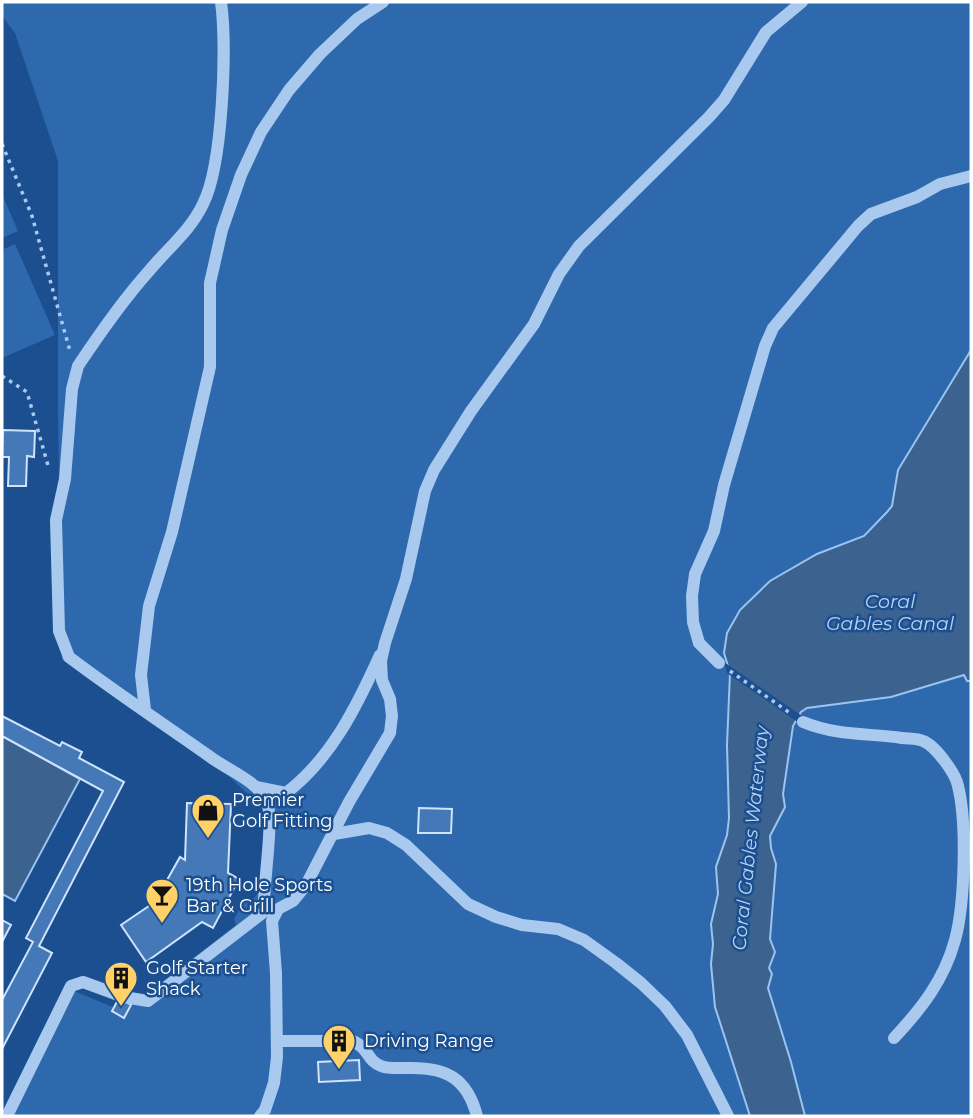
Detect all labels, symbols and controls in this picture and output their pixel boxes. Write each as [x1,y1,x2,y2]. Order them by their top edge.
water label: Coral Gables Canal [826,590,955,635]
water label: Coral Gables Waterway [727,723,774,951]
place label: Premier Golf Fitting [232,789,333,832]
shop icon: Premier Golf Fitting [189,791,227,840]
place label: 19th Hole Sports Bar & Grill [186,874,333,917]
bar icon: 19th Hole Sports Bar & Grill [143,876,181,925]
place label: Golf Starter Shack [146,957,248,1000]
building icon: Golf Starter Shack [102,959,140,1008]
building icon: Driving Range [320,1022,358,1071]
place label: Driving Range [364,1030,494,1052]

